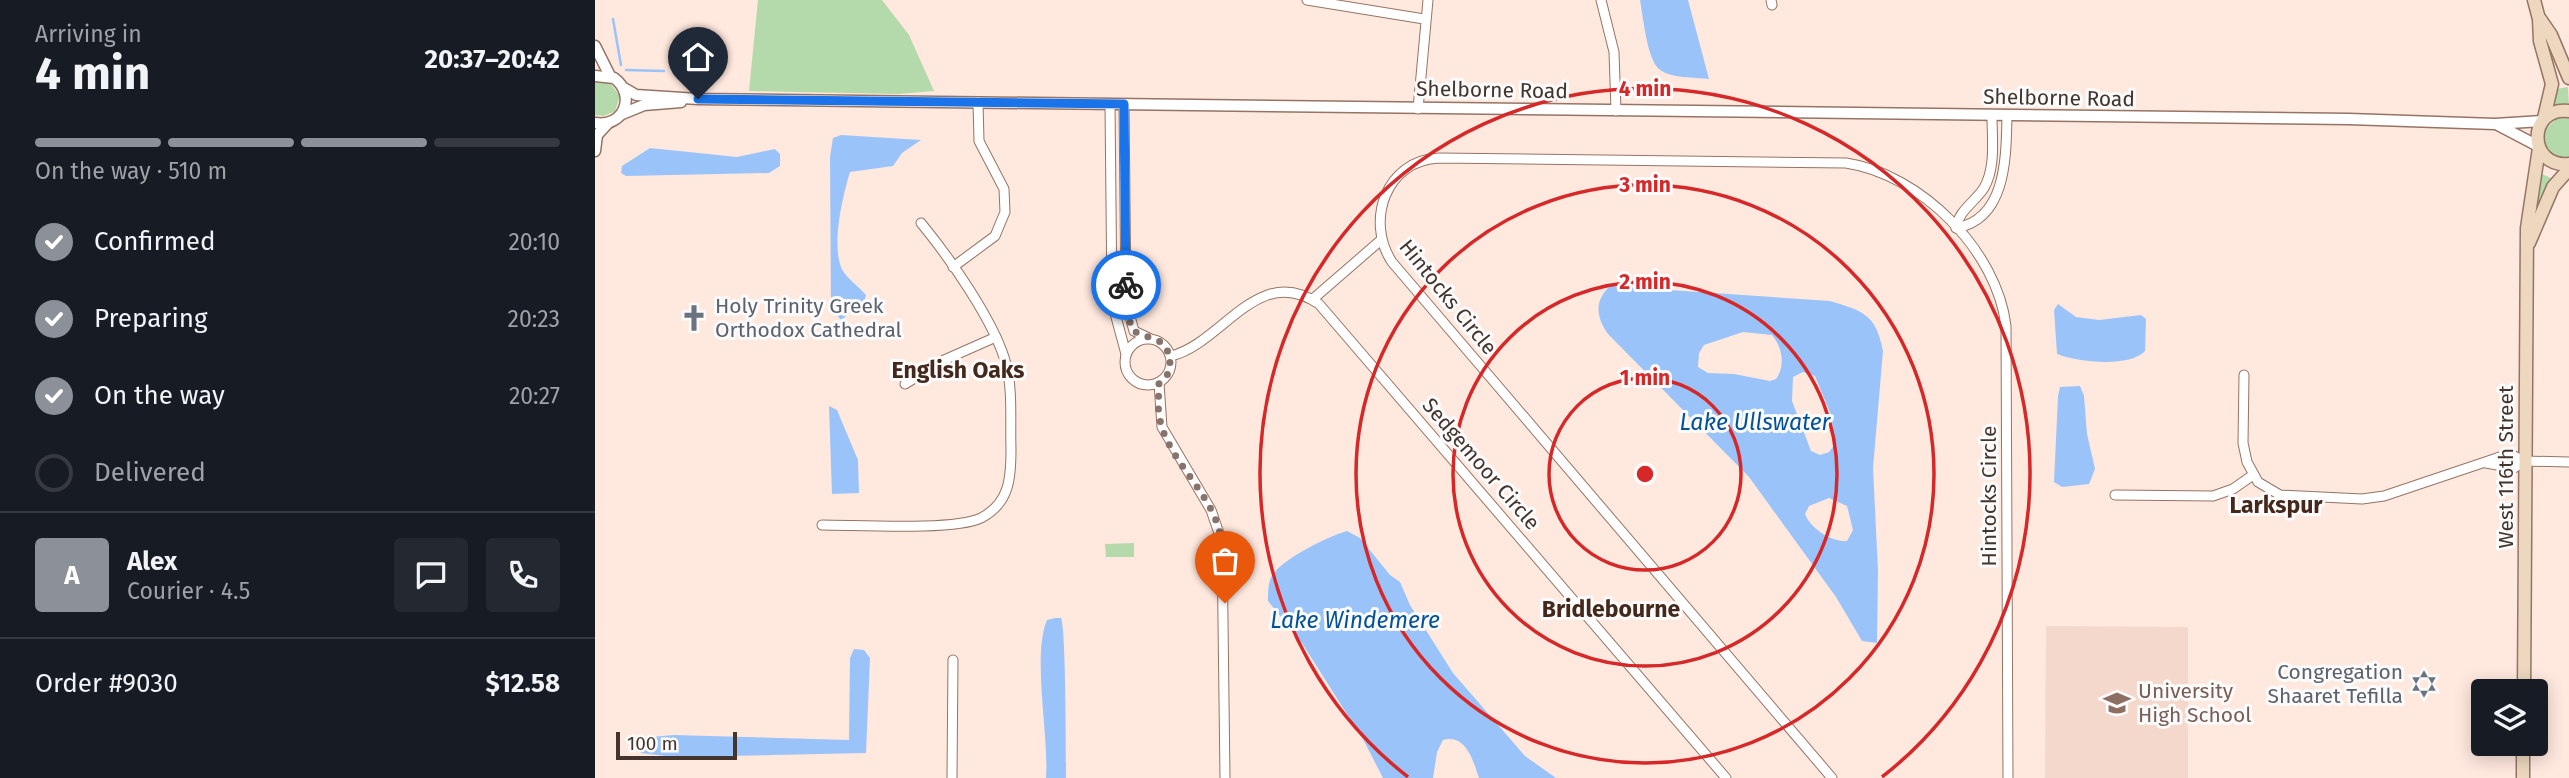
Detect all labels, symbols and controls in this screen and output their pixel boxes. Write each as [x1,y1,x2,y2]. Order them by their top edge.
text: Arriving in [35,20,142,48]
pin [668,27,728,99]
icon: home [679,38,717,76]
text: 20:37–20:42 [424,44,560,75]
text: 4 min [35,46,150,101]
street label: Shelborne Road [1416,76,1568,104]
text: 4 min [1619,76,1671,102]
street label: Shelborne Road [1983,84,2135,112]
text: On the way · 510 m [35,157,227,185]
text: 3 min [1618,172,1671,198]
icon: check [35,223,73,261]
text: Confirmed [94,226,215,257]
text: 20:10 [508,228,560,256]
street label: Hintocks Circle [1394,234,1502,360]
courier [1091,250,1161,320]
icon: bike [1107,266,1145,304]
text: 2 min [1619,269,1671,295]
place label: Holy Trinity Greek Orthodox Cathedral [715,293,902,343]
icon: check [35,300,73,338]
text: Preparing [94,303,207,334]
church icon: Holy Trinity Greek Orthodox Cathedral [679,303,709,333]
text: 20:23 [508,305,560,333]
district label: English Oaks [892,356,1024,384]
text: 1 min [1620,365,1670,391]
icon: check [35,377,73,415]
text: On the way [94,380,225,411]
text: 20:27 [509,382,560,410]
street label: West 116th Street [2493,385,2519,549]
street label: Sedgemoor Circle [1417,393,1545,535]
water label: Lake Ullswater [1680,408,1832,436]
street label: Hintocks Circle [1976,426,2002,566]
text: Delivered [94,457,206,488]
centre of rings [1633,462,1657,486]
district label: Larkspur [2229,491,2323,519]
pin [1195,531,1255,603]
button: chat [394,538,468,612]
button: phone [486,538,560,612]
icon: bag [1206,542,1244,580]
text: Alex [127,546,177,577]
text: A [64,560,80,591]
text: Courier · 4.5 [127,577,250,605]
district label: Bridlebourne [1542,595,1681,623]
water label: Lake Windemere [1270,606,1440,634]
place label: Congregation Shaaret Tefilla [2268,659,2403,709]
text: Order #9030 [35,668,178,699]
text: $12.58 [486,668,560,699]
synagogue icon: Congregation Shaaret Tefilla [2409,669,2439,699]
place label: University High School [2138,678,2251,728]
map controls [2471,679,2548,756]
button: layers [2471,679,2548,756]
school or university icon: University High School [2102,688,2132,718]
scale bar [616,729,737,761]
text: 100 m [627,732,678,755]

